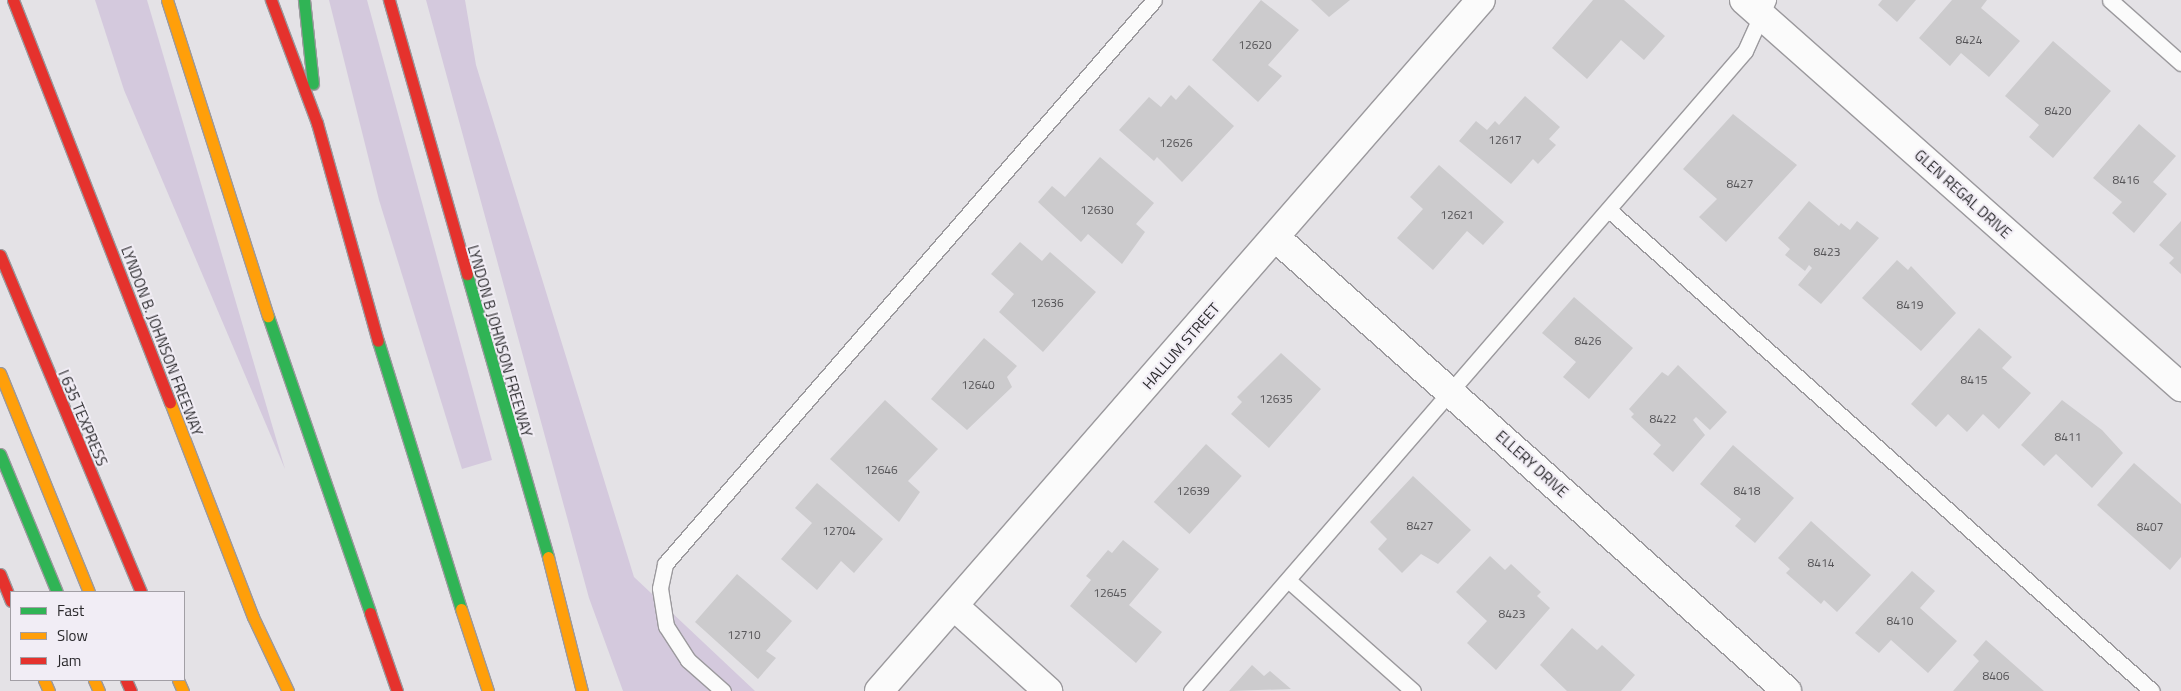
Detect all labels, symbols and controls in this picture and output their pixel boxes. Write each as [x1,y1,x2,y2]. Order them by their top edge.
house number: 8424 [1956,33,1982,47]
house number: 12620 [1238,38,1272,52]
house number: 8420 [2045,104,2071,118]
house number: 12617 [1488,133,1522,147]
house number: 12626 [1159,136,1193,150]
street label: GLEN REGAL DRIVE [1911,146,2015,242]
house number: 8416 [2113,173,2139,187]
house number: 8427 [1727,177,1753,191]
house number: 12630 [1080,203,1114,217]
house number: 12621 [1440,208,1474,222]
street label: LYNDON B JOHNSON FREEWAY [464,243,536,439]
street label: LYNDON B. JOHNSON FREEWAY [117,244,207,438]
house number: 8423 [1814,245,1840,259]
house number: 12636 [1030,296,1064,310]
house number: 8419 [1897,298,1923,312]
street label: HALLUM STREET [1139,299,1223,393]
house number: 8426 [1575,334,1601,348]
street label: I 635 TEXPRESS [55,367,111,469]
house number: 8415 [1961,373,1987,387]
house number: 12640 [961,378,995,392]
house number: 12635 [1259,392,1293,406]
house number: 8422 [1650,412,1676,426]
street label: ELLERY DRIVE [1492,427,1572,501]
house number: 8411 [2055,430,2081,444]
house number: 12646 [864,463,898,477]
house number: 12639 [1176,484,1210,498]
house number: 8418 [1734,484,1760,498]
house number: 8427 [1407,519,1433,533]
house number: 8407 [2137,520,2163,534]
house number: 12704 [822,524,856,538]
house number: 8414 [1808,556,1834,570]
house number: 12645 [1093,586,1127,600]
legend [10,591,185,681]
text: Fast [57,599,84,622]
house number: 8423 [1499,607,1525,621]
house number: 8410 [1887,614,1913,628]
text: Slow [57,624,88,647]
house number: 12710 [727,628,761,642]
text: Jam [57,649,81,672]
house number: 8406 [1983,669,2009,683]

